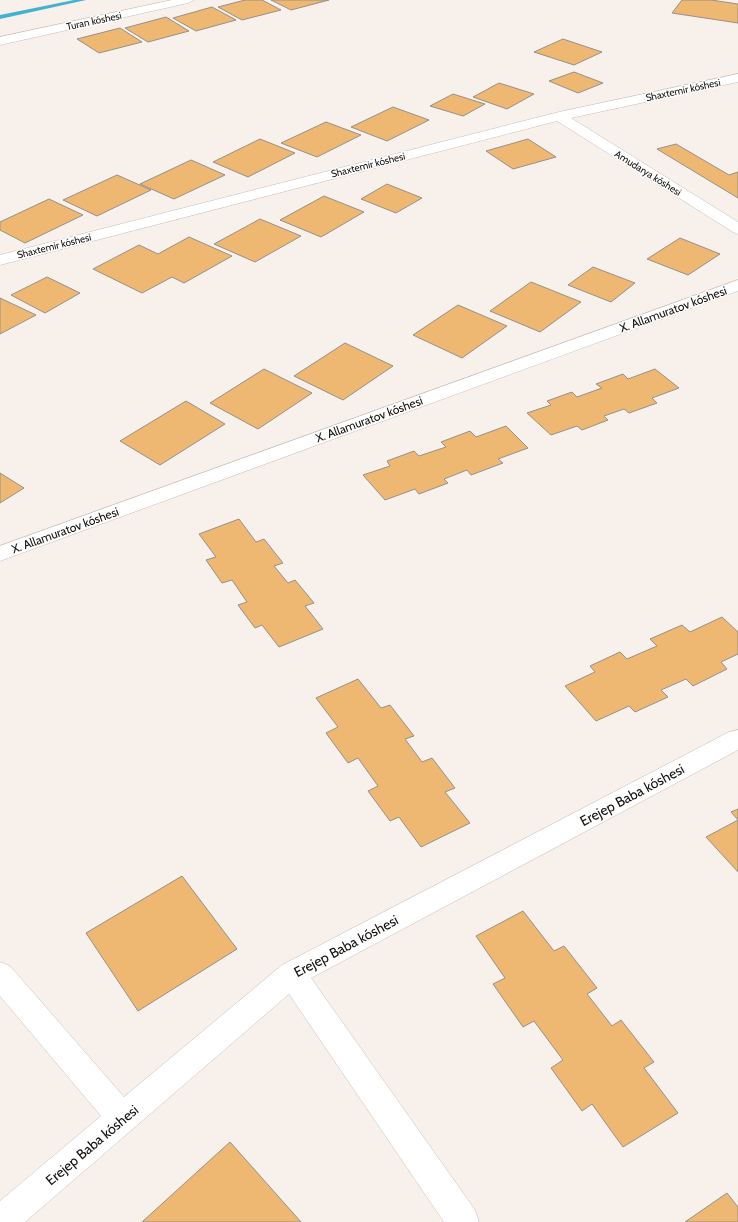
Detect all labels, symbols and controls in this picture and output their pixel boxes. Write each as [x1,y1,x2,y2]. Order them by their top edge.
street label: Turan kóshesi [65,9,123,33]
street label: Shaxtemir kóshesi [644,76,722,104]
street label: Amudarya kóshesi [612,147,684,199]
street label: Shaxtemir kóshesi [329,149,407,181]
street label: Shaxtemir kóshesi [15,230,93,262]
street label: X. Allamuratov kóshesi [617,283,729,335]
street label: X. Allamuratov kóshesi [313,393,425,445]
street label: X. Allamuratov kóshesi [9,504,121,556]
street label: Erejep Baba kóshesi [577,760,687,830]
street label: Erejep Baba kóshesi [291,911,401,981]
street label: Erejep Baba kóshesi [42,1101,142,1189]

